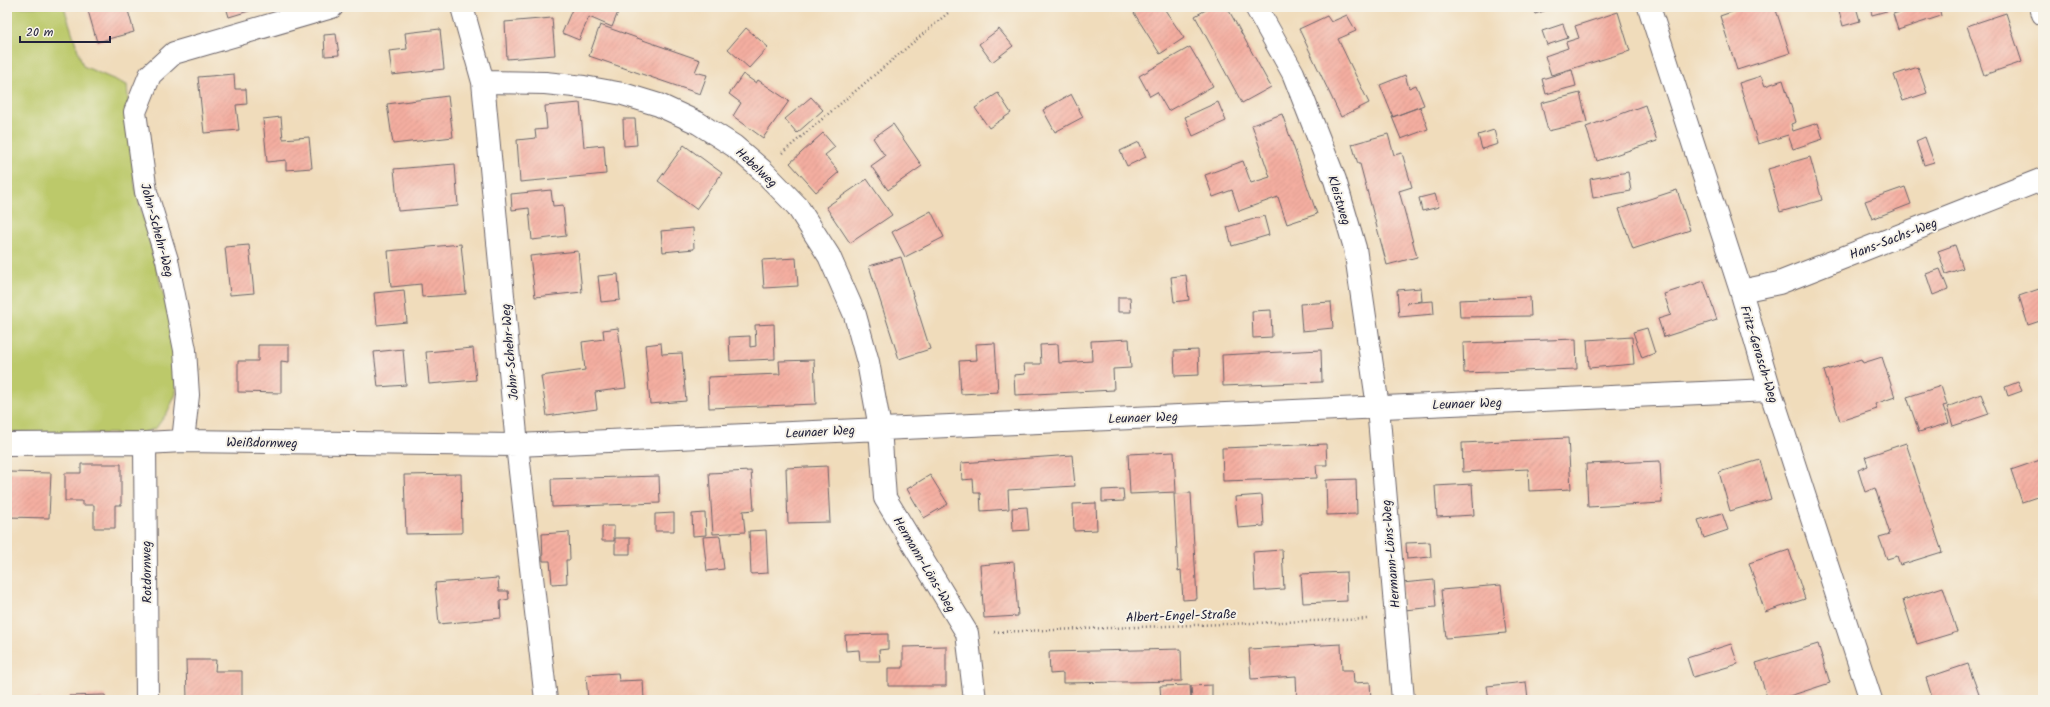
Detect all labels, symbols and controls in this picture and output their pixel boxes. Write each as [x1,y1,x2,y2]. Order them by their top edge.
scale bar [20,18,110,44]
text: 20 m [26,23,54,42]
street label: Hebelweg [730,143,782,193]
street label: Kleistweg [1321,173,1356,228]
street label: John-Schehr-Weg [134,181,179,280]
street label: Hans-Sachs-Weg [1847,213,1941,266]
street label: John-Schehr-Weg [496,303,525,401]
street label: Fritz-Gerasch-Weg [1734,303,1783,406]
street label: Leunaer Weg [1432,393,1502,416]
street label: Leunaer Weg [1108,407,1178,430]
street label: Leunaer Weg [785,420,855,445]
street label: Weißdornweg [226,432,298,455]
street label: Hermann-Löns-Weg [1376,499,1407,609]
street label: Hermann-Löns-Weg [887,513,961,617]
street label: Rotdornweg [136,540,159,604]
street label: Albert-Engel-Straße [1125,604,1237,629]

